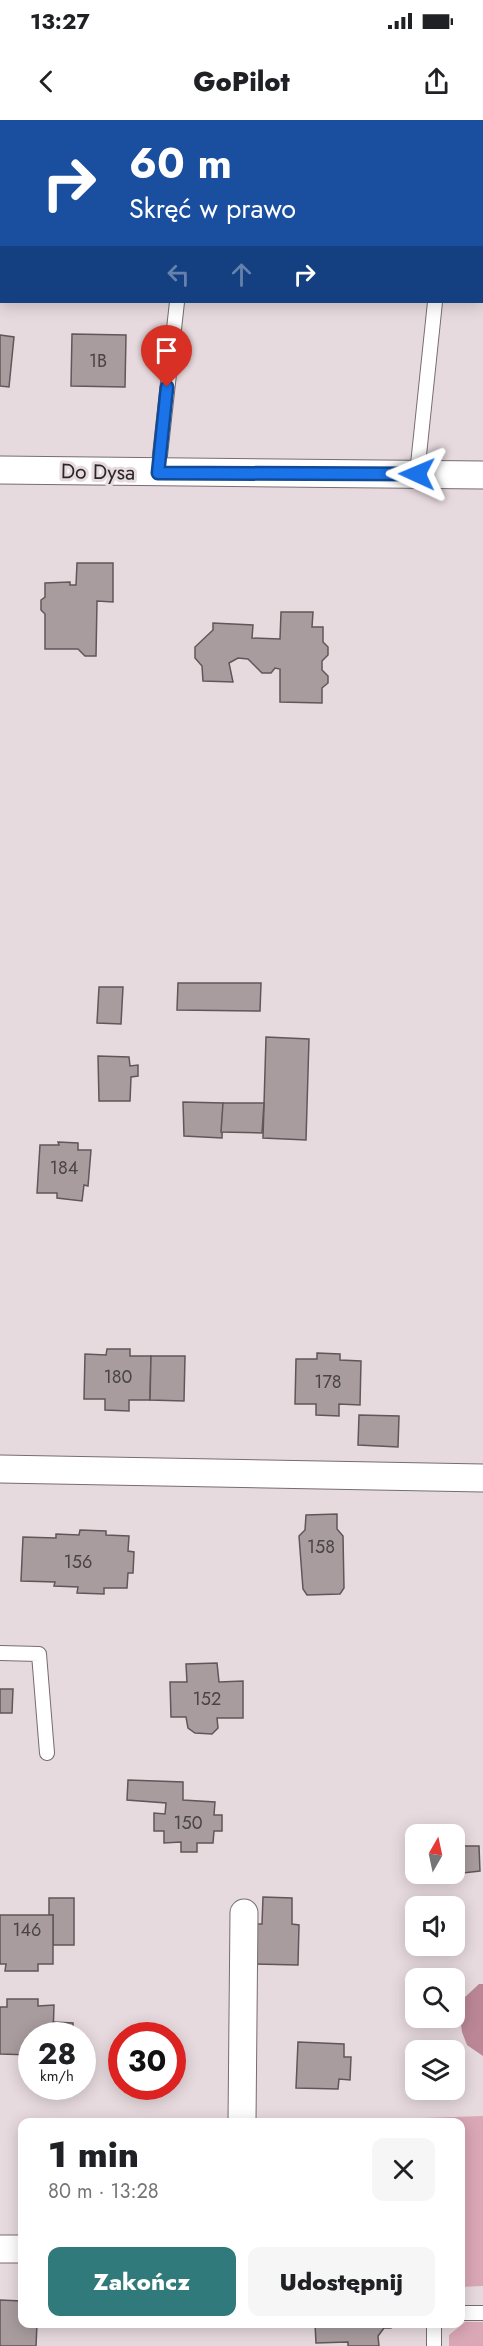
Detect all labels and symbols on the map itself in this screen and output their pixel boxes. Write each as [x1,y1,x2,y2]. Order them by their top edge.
pin [141,325,192,387]
house number: 1B [89,348,107,374]
position arrow [385,442,449,506]
street label: Do Dysa [61,456,135,488]
house number: 184 [50,1155,78,1181]
house number: 180 [104,1364,133,1390]
house number: 178 [314,1369,342,1395]
house number: 158 [307,1534,335,1560]
house number: 156 [64,1549,92,1575]
house number: 152 [193,1686,221,1712]
house number: 150 [173,1810,203,1836]
north arrow [405,1824,465,1884]
house number: 146 [13,1917,41,1943]
speed limit sign: 30 [108,2022,186,2100]

